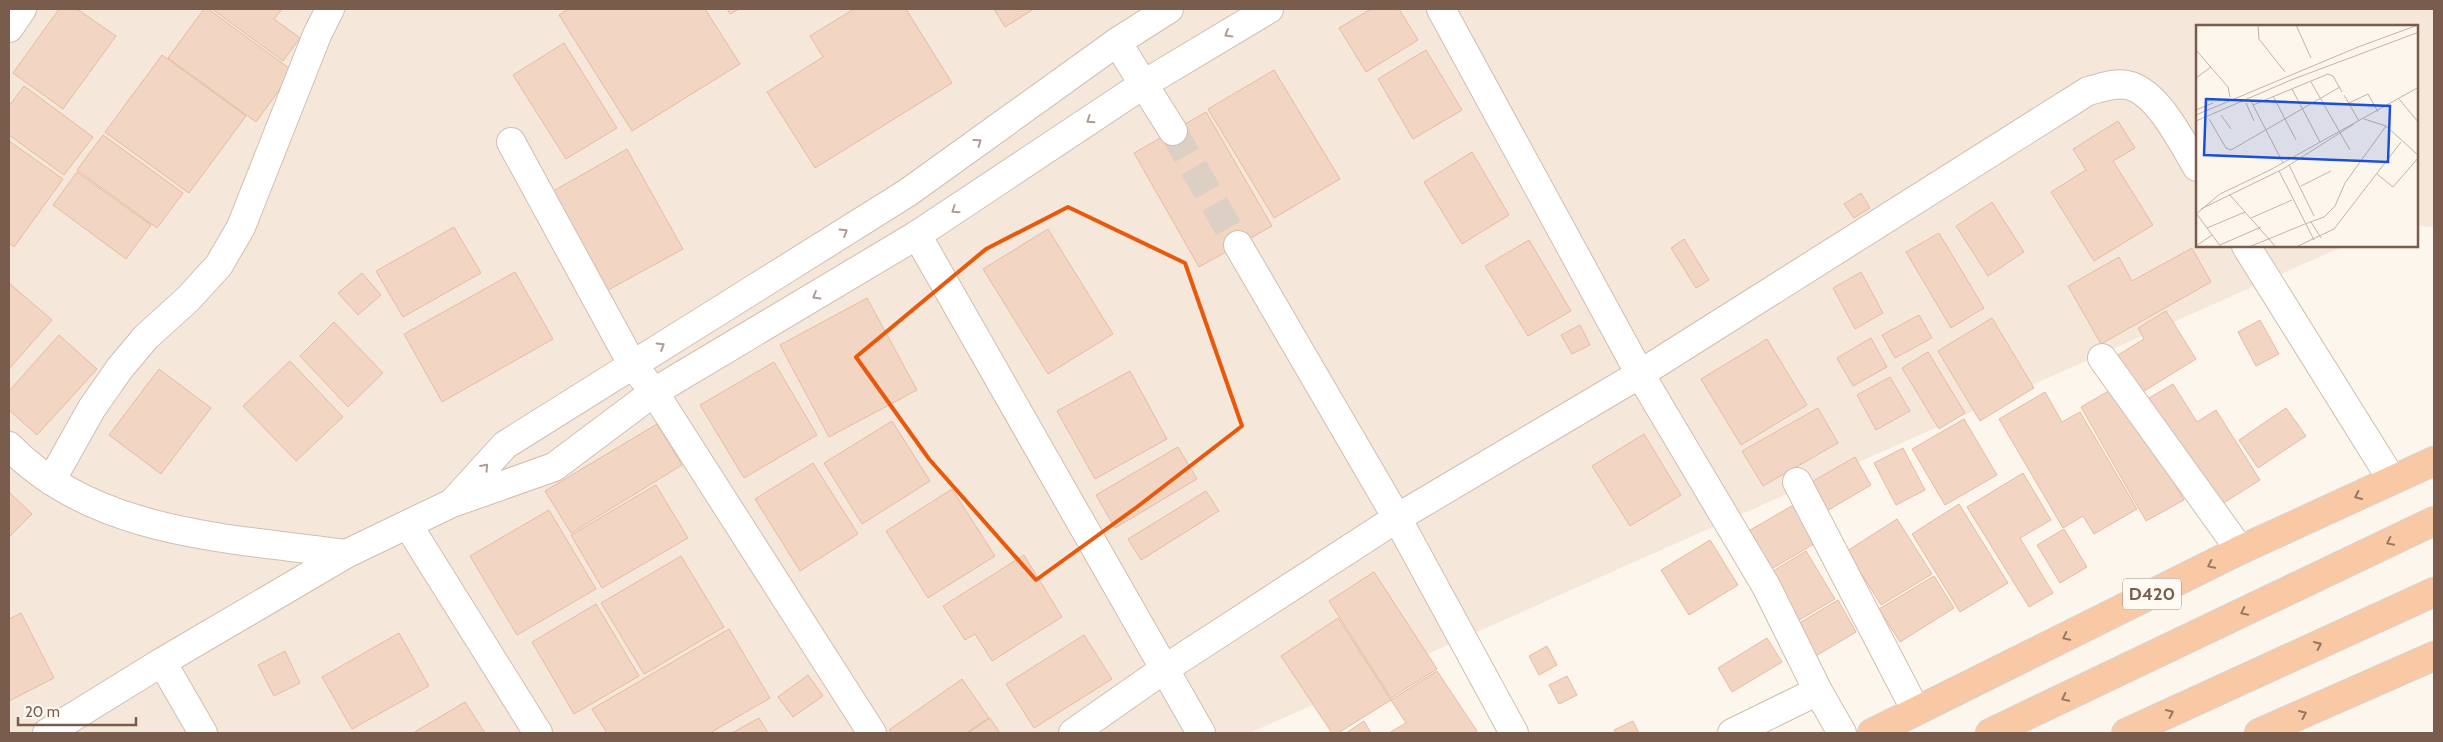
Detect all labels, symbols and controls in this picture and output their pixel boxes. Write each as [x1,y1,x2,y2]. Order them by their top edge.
inset map [2196,25,2418,248]
one-way arrow [1224,27,1233,37]
one-way arrow [1086,114,1096,123]
one-way arrow [972,139,981,147]
one-way arrow [951,204,960,213]
one-way arrow [838,229,847,239]
one-way arrow [813,289,822,299]
one-way arrow [656,342,665,352]
one-way arrow [479,464,488,473]
one-way arrow [2354,489,2363,500]
one-way arrow [2386,536,2395,547]
one-way arrow [2207,558,2216,569]
road number: D420 [2123,578,2181,610]
one-way arrow [2240,606,2249,617]
one-way arrow [2062,631,2071,641]
one-way arrow [2313,641,2322,652]
one-way arrow [2062,691,2071,701]
scale bar [18,694,135,726]
text: 20 m [25,703,60,721]
one-way arrow [2165,709,2174,719]
one-way arrow [2298,709,2307,720]

